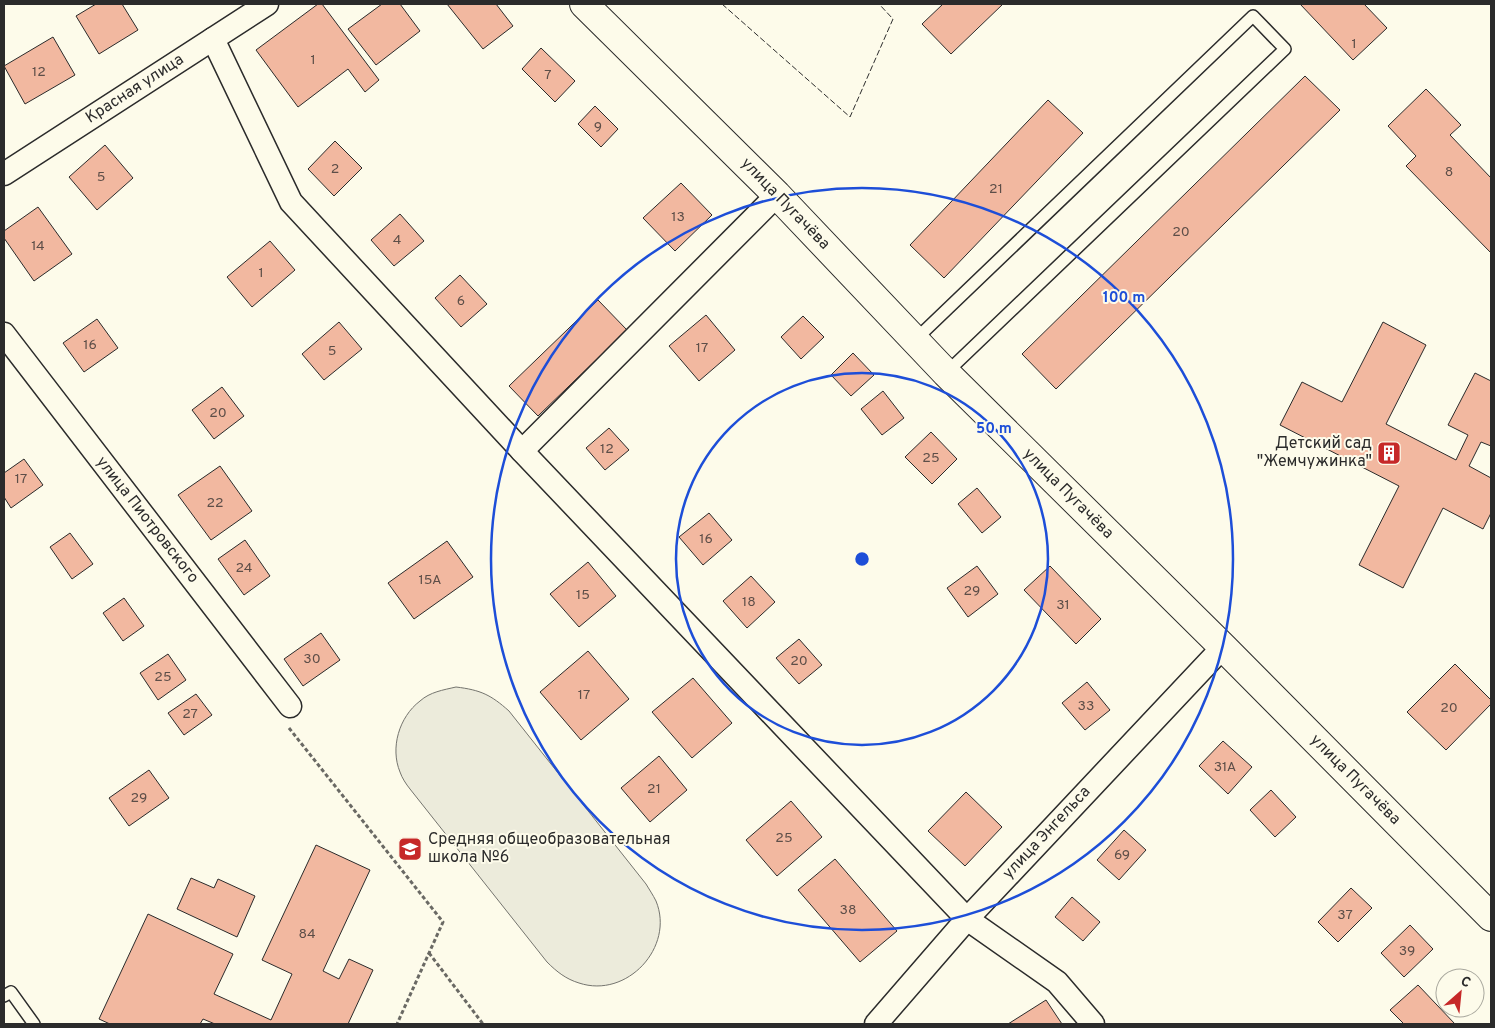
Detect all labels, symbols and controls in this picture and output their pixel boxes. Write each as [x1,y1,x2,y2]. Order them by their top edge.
house number: 1 [1351,36,1357,53]
street label: Красная улица [82,50,188,128]
house number: 1 [310,52,316,69]
house number: 12 [32,64,46,81]
house number: 7 [544,67,552,84]
house number: 9 [594,119,602,136]
street label: улица Пугачёва [736,154,834,254]
house number: 2 [331,161,339,178]
house number: 8 [1445,164,1453,181]
house number: 5 [97,169,105,186]
house number: 21 [989,181,1003,198]
house number: 13 [671,209,685,226]
house number: 20 [1172,224,1190,241]
house number: 4 [393,232,401,249]
house number: 14 [31,238,45,255]
house number: 1 [258,265,264,282]
text: 100 m [1103,289,1145,308]
house number: 6 [457,293,465,310]
house number: 16 [83,337,97,354]
house number: 17 [696,340,708,357]
house number: 5 [328,343,336,360]
house number: 20 [209,405,227,422]
text: 50 m [976,420,1012,439]
place label: Детский сад "Жемчужинка" [1257,434,1372,472]
building icon: Детский сад "Жемчужинка" [1376,440,1402,466]
house number: 12 [600,441,614,458]
street label: улица Пугачёва [1018,444,1118,544]
house number: 25 [922,450,940,467]
street label: улица Пиотровского [91,453,203,588]
house number: 17 [15,471,27,488]
house number: 22 [206,495,224,512]
house number: 16 [699,531,713,548]
centre of rings [853,550,871,568]
house number: 24 [235,560,253,577]
house number: 15А [418,572,442,589]
house number: 29 [964,583,980,600]
house number: 15 [576,587,590,604]
house number: 18 [742,594,756,611]
house number: 31 [1056,597,1070,614]
house number: 30 [303,651,321,668]
house number: 20 [790,653,808,670]
house number: 25 [154,669,172,686]
house number: 17 [578,687,590,704]
house number: 33 [1078,698,1094,715]
house number: 20 [1440,700,1458,717]
house number: 27 [182,706,198,723]
street label: улица Пугачёва [1305,730,1405,830]
house number: 31А [1214,759,1236,776]
house number: 21 [647,781,661,798]
street label: улица Энгельса [999,782,1095,884]
house number: 29 [131,790,147,807]
place label: Средняя общеобразовательная школа №6 [428,830,670,868]
house number: 25 [775,830,793,847]
school or university icon: Средняя общеобразовательная школа №6 [397,836,423,862]
house number: 69 [1114,847,1130,864]
house number: 38 [840,902,856,919]
house number: 37 [1337,907,1353,924]
house number: 84 [298,926,316,943]
house number: 39 [1399,943,1415,960]
north arrow [1435,968,1485,1018]
text: С [1457,973,1473,992]

